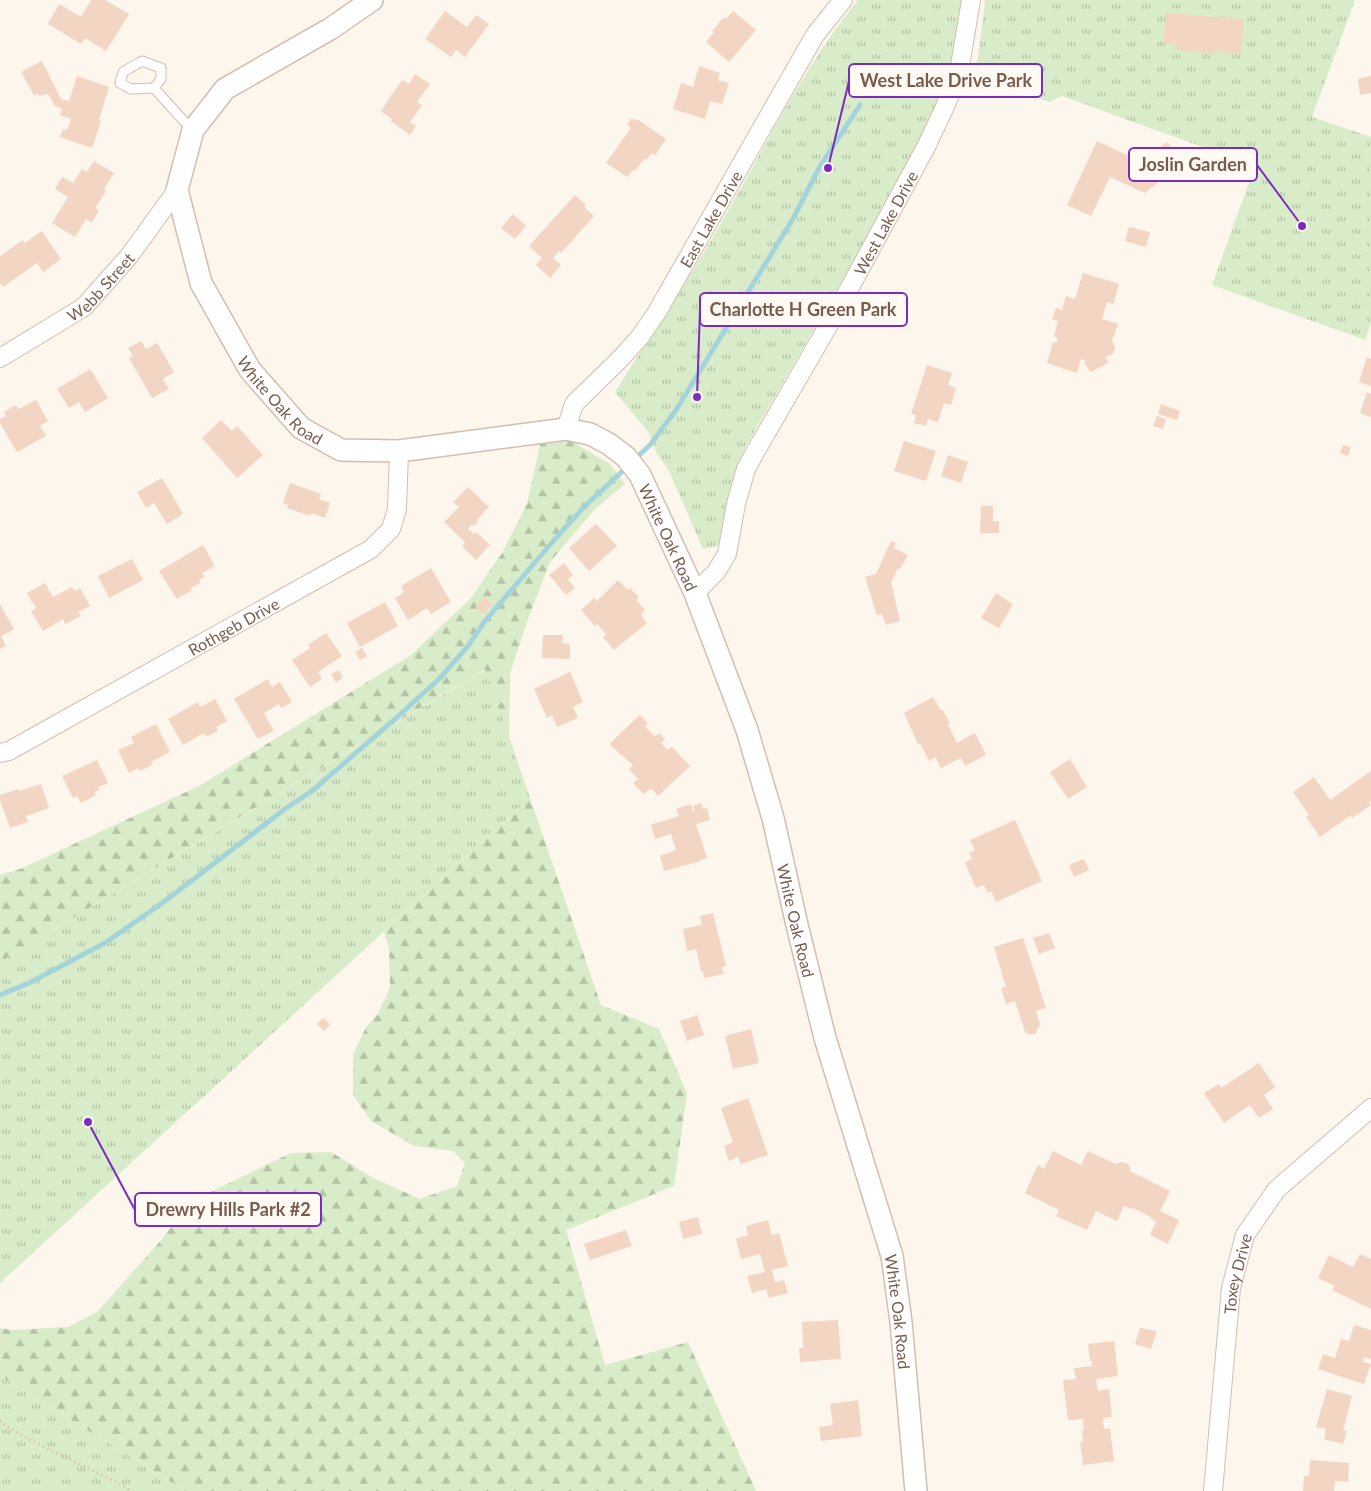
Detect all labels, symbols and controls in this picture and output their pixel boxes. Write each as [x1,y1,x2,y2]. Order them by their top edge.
callout: West Lake Drive Park [849,64,1042,97]
text: West Lake Drive Park [860,69,1033,91]
callout: Joslin Garden [1129,148,1257,181]
text: Joslin Garden [1139,153,1247,175]
street label: East Lake Drive [675,167,745,271]
street label: West Lake Drive [849,167,921,278]
street label: Webb Street [63,248,138,325]
callout: Charlotte H Green Park [700,293,907,326]
text: Charlotte H Green Park [710,298,897,320]
street label: White Oak Road [234,352,326,448]
street label: White Oak Road [636,481,702,594]
street label: Rothgeb Drive [184,593,282,659]
street label: White Oak Road [774,862,819,979]
callout: Drewry Hills Park #2 [135,1193,321,1226]
text: Drewry Hills Park #2 [145,1198,311,1220]
street label: Toxey Drive [1219,1231,1255,1315]
street label: White Oak Road [882,1253,915,1370]

